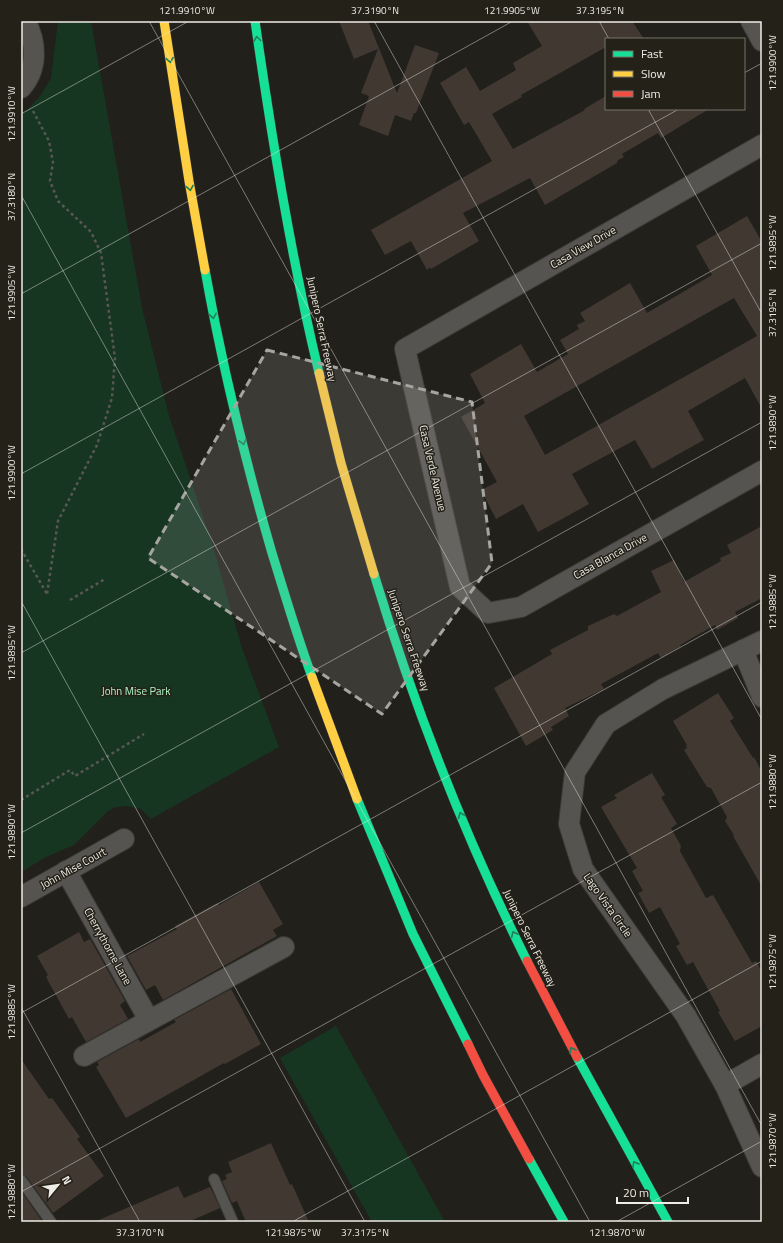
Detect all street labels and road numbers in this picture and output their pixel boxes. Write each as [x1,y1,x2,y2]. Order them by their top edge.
street label: Casa View Drive [547,221,619,272]
street label: Junipero Serra Freeway [303,275,341,384]
street label: Casa Verde Avenue [415,423,451,513]
street label: Casa Blanca Drive [570,529,650,583]
street label: Junipero Serra Freeway [384,587,434,694]
street label: John Mise Court [37,843,109,893]
street label: Lago Vista Circle [580,870,636,941]
street label: Junipero Serra Freeway [499,886,561,990]
street label: Cherrythorne Lane [80,905,136,988]

